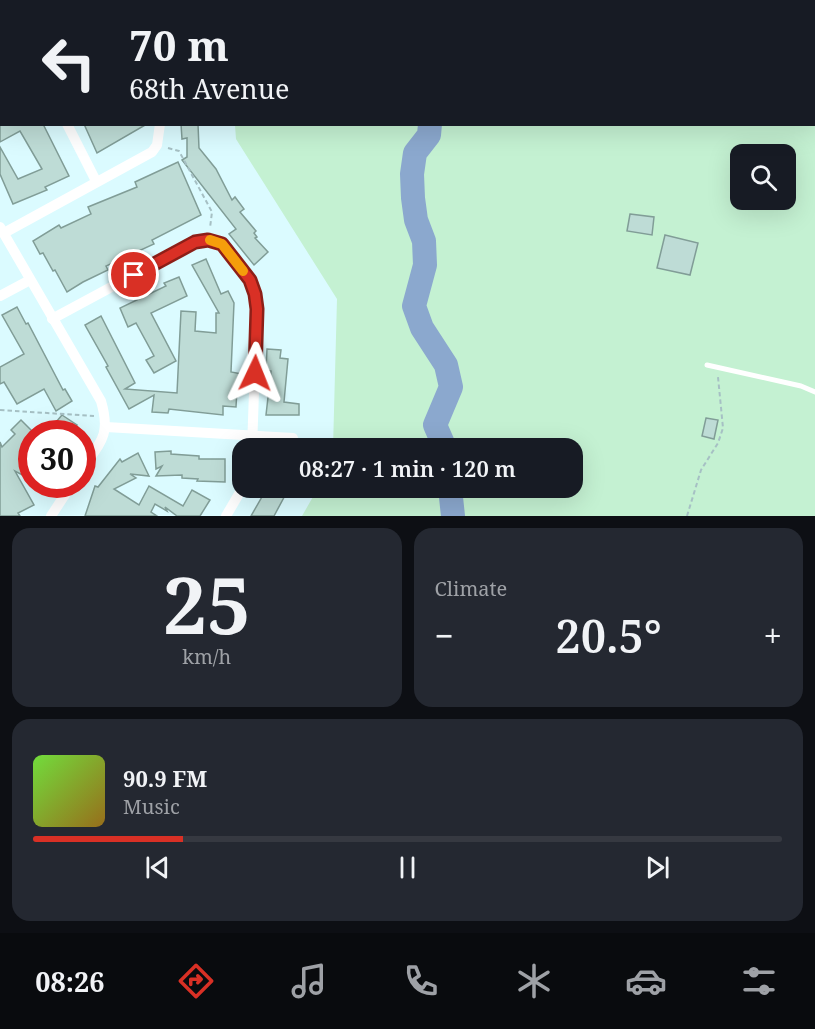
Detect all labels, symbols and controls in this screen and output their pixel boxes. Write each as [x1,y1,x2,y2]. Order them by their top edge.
text: 70 m [129,16,229,73]
icon: left [30,24,108,102]
text: 68th Avenue [129,70,289,107]
map controls [730,144,796,210]
button: search [730,144,796,210]
pin [108,249,159,300]
icon: arrive [117,258,150,291]
position arrow [223,341,287,405]
speed limit sign: 30 [18,420,96,498]
text: 08:27 · 1 min · 120 m [299,453,516,483]
text: 25 [163,551,251,657]
text: Climate [435,575,507,602]
text: 20.5° [555,605,662,666]
text: − [435,613,454,658]
text: + [764,613,782,658]
text: km/h [182,643,231,670]
text: 90.9 FM [123,763,207,793]
text: Music [123,793,180,820]
icon: previous [141,851,174,884]
icon: pause [391,851,424,884]
icon: next [641,851,674,884]
icon: directions [175,960,217,1002]
icon: music [288,960,330,1002]
icon: phone [400,960,442,1002]
icon: climate [513,960,555,1002]
icon: car [625,960,667,1002]
icon: filters [738,960,780,1002]
text: 08:26 [35,963,105,1000]

